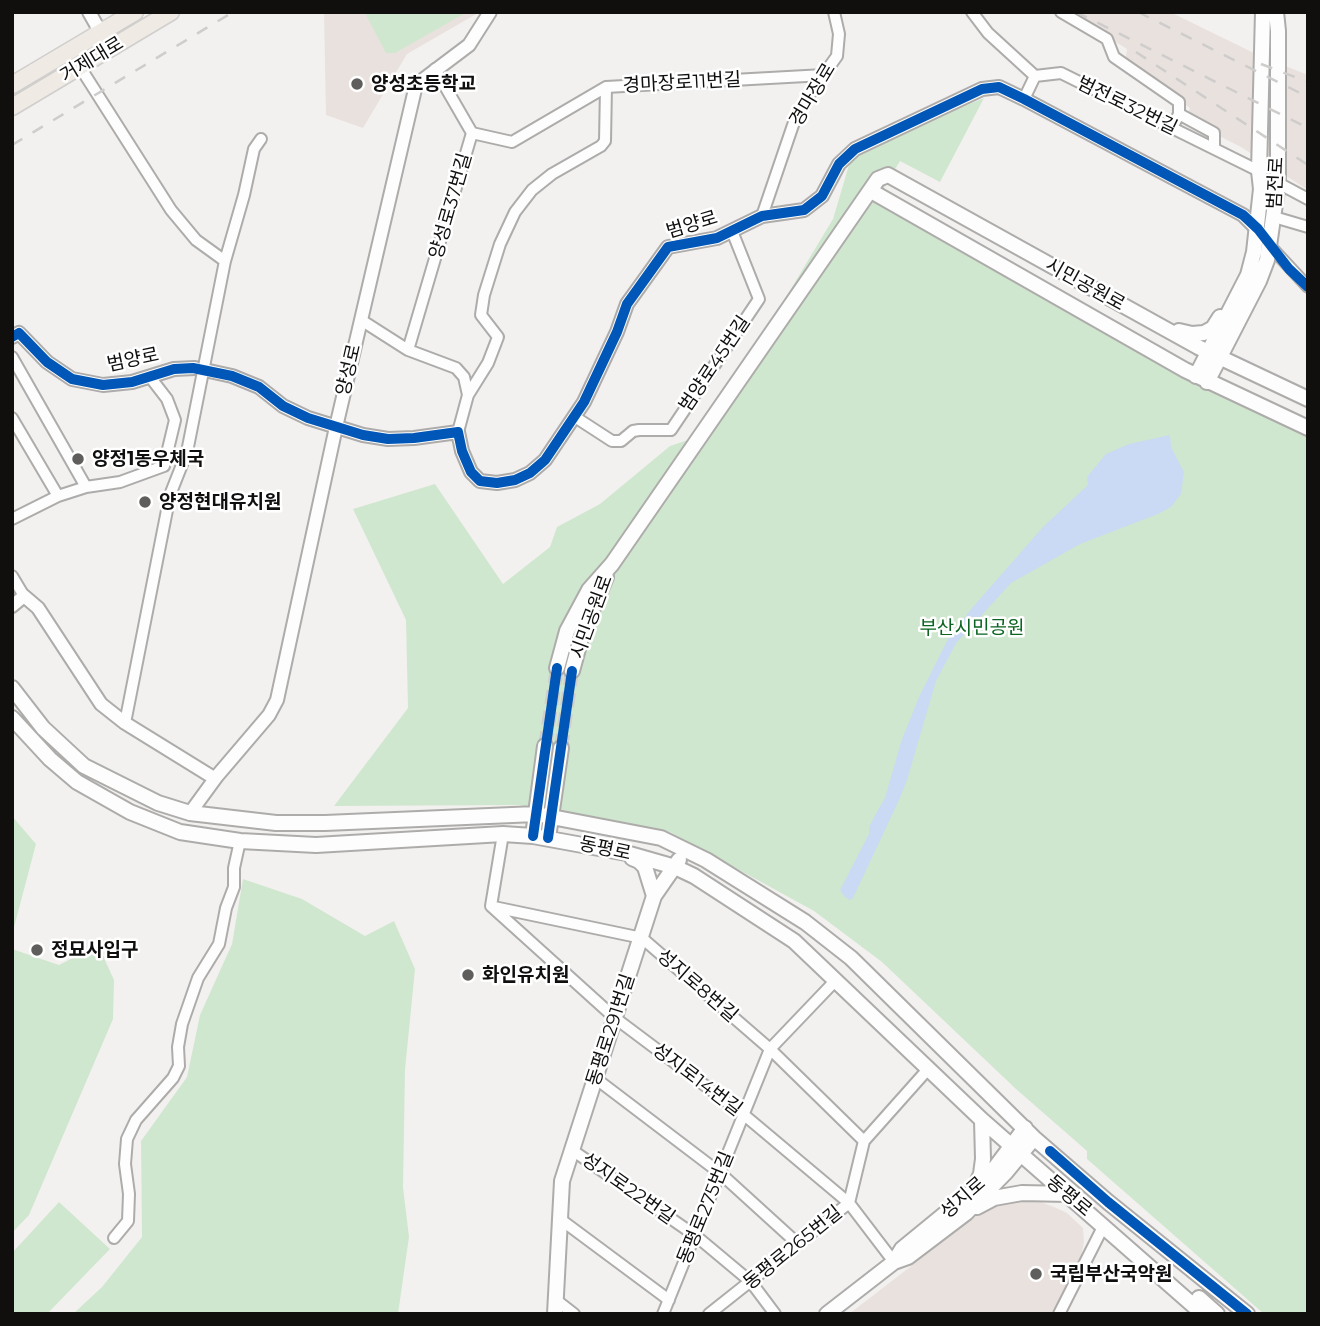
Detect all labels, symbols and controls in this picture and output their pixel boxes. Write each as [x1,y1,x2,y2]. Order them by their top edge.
street label: 거제대로 [56,32,128,88]
street label: 경마장로 [785,59,841,131]
street label: 경마장로11번길 [622,69,742,97]
street label: 범전로32번길 [1073,72,1181,140]
place label: 양성초등학교 [371,73,476,95]
marker: 양성초등학교 [349,76,365,92]
street label: 양성로37번길 [425,150,477,262]
street label: 범전로 [1263,156,1289,210]
street label: 범양로 [664,206,720,244]
street label: 시민공원로 [1041,254,1129,316]
street label: 범양로45번길 [675,312,755,416]
street label: 양성로 [332,342,366,398]
street label: 범양로 [105,343,161,377]
place label: 양정1동우체국 [92,448,204,470]
marker: 양정1동우체국 [70,451,86,467]
place label: 양정현대유치원 [159,491,281,513]
marker: 양정현대유치원 [137,494,153,510]
street label: 시민공원로 [566,572,618,662]
park label: 부산시민공원 [920,617,1024,639]
street label: 동평로 [577,832,633,866]
place label: 정묘사입구 [51,939,138,961]
marker: 정묘사입구 [29,942,45,958]
street label: 성지로8번길 [652,945,742,1027]
place label: 화인유치원 [482,964,569,986]
marker: 화인유치원 [460,967,476,983]
street label: 동평로291번길 [582,971,640,1089]
street label: 성지로14번길 [647,1039,747,1121]
street label: 성지로22번길 [577,1148,679,1230]
street label: 동평로275번길 [673,1148,739,1268]
street label: 동평로 [1042,1170,1096,1222]
street label: 성지로 [936,1172,990,1224]
street label: 동평로265번길 [739,1201,847,1295]
place label: 국립부산국악원 [1050,1263,1172,1285]
marker: 국립부산국악원 [1028,1266,1044,1282]

